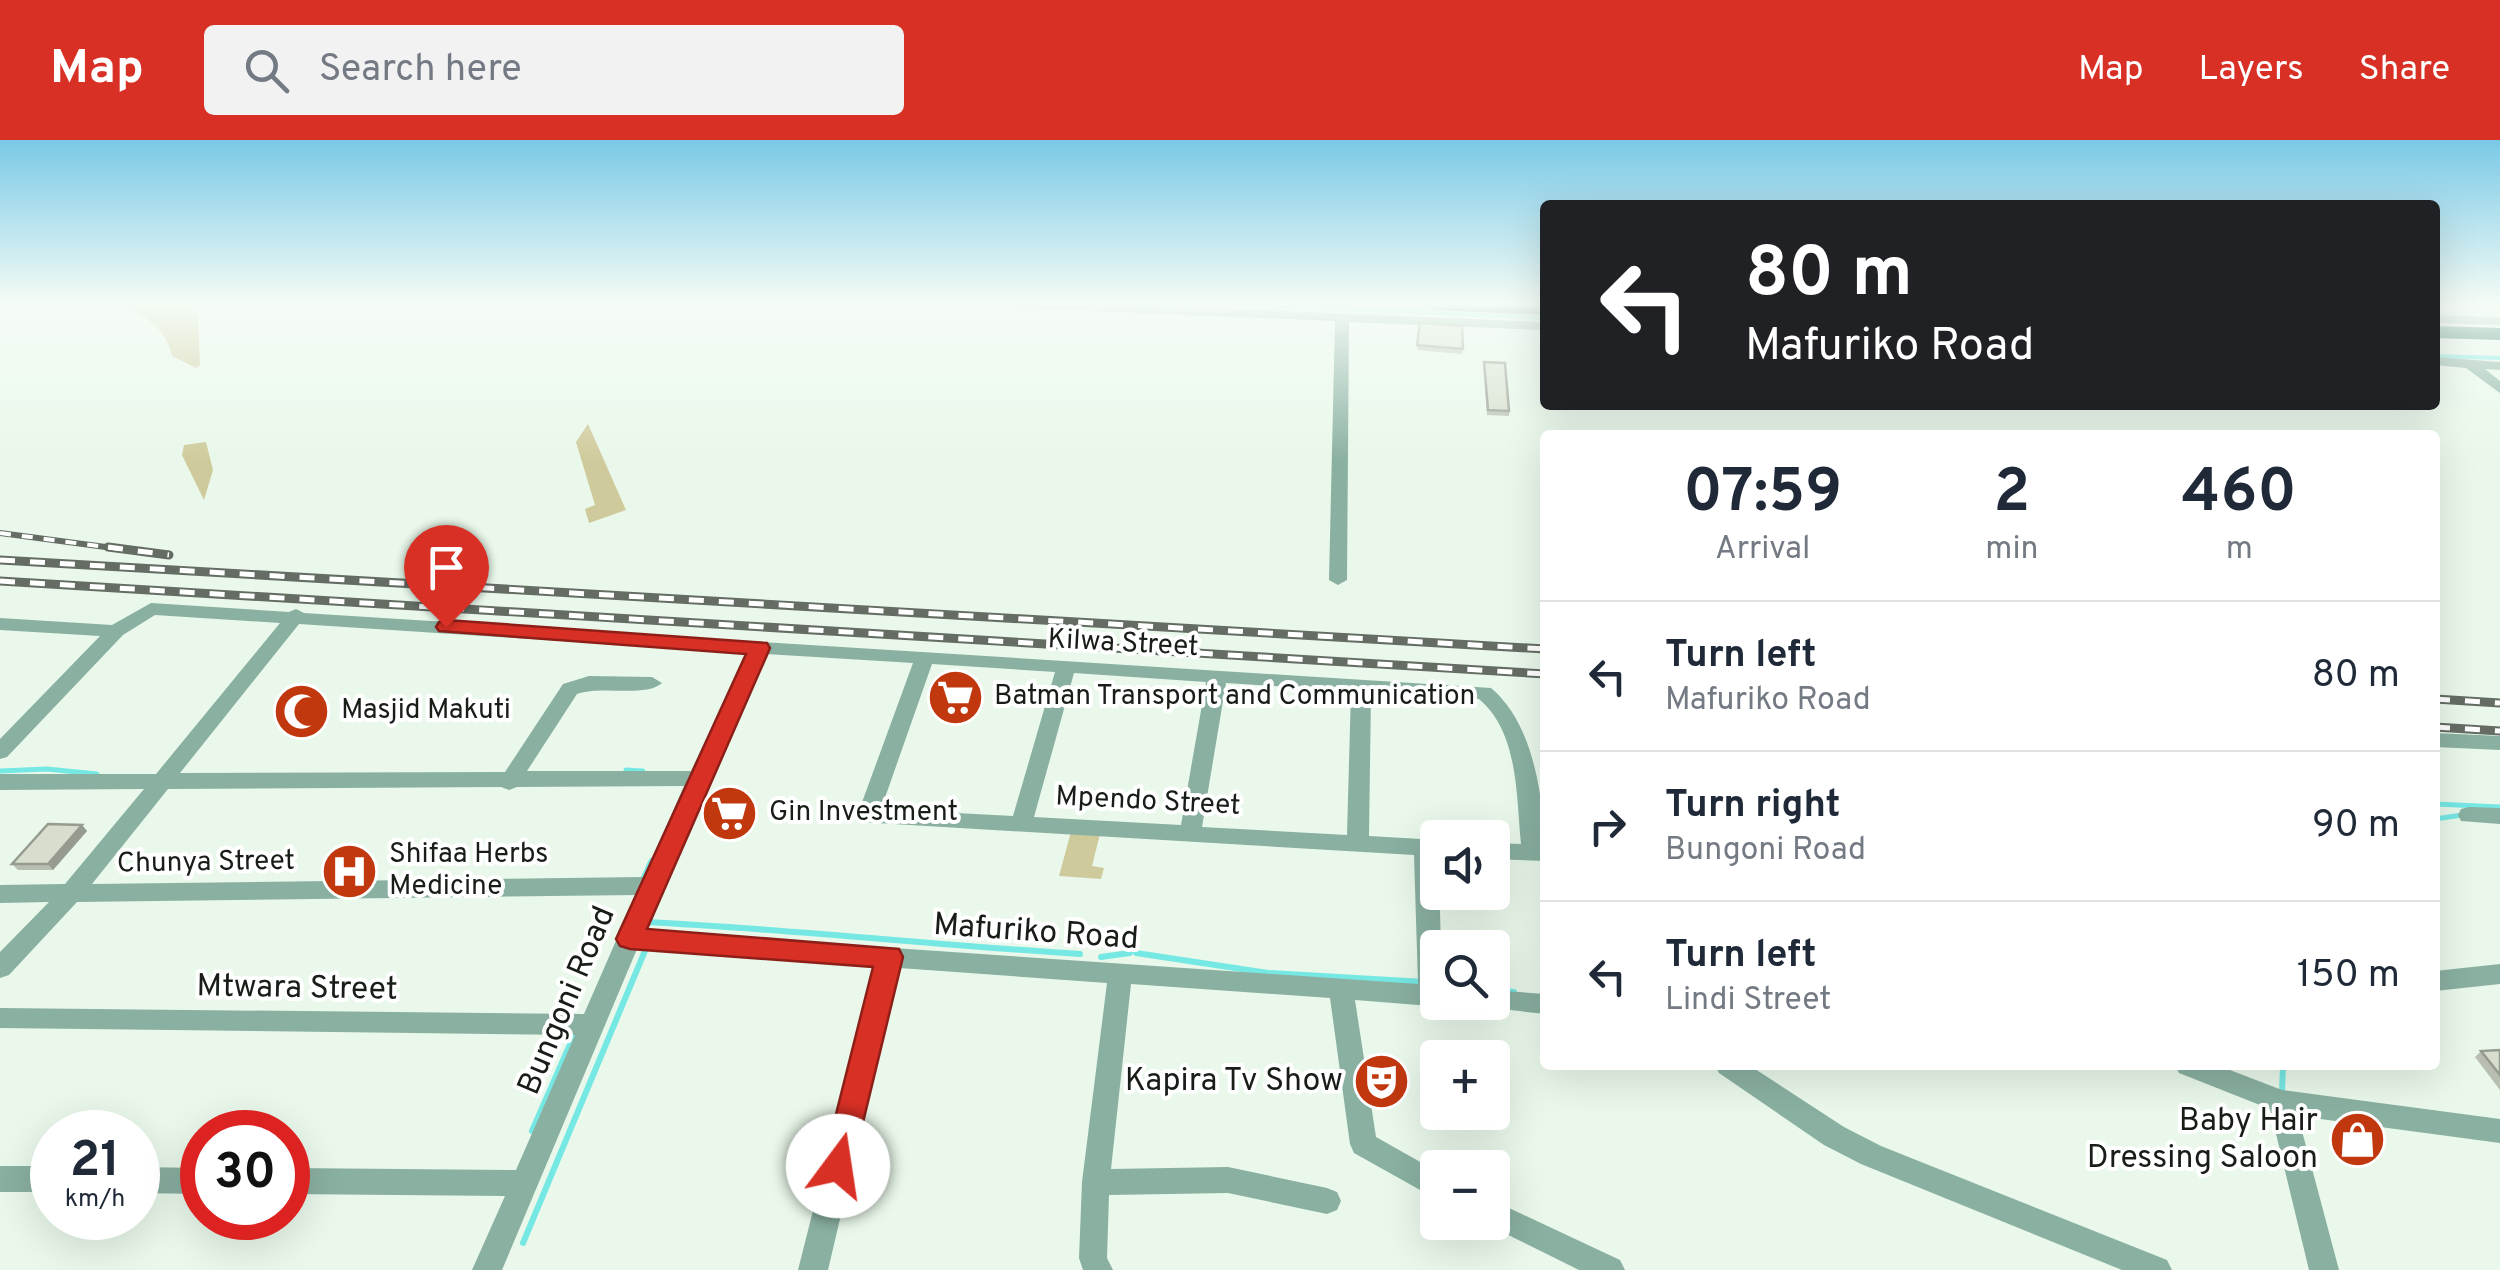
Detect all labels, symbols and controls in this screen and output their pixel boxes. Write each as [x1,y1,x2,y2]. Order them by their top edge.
search box [204,25,904,115]
text: Map [50,40,144,100]
icon: search [239,43,294,98]
text: Search here [319,46,522,95]
text: Map [2078,48,2144,92]
text: Layers [2199,48,2304,92]
text: Share [2359,48,2450,92]
text: 80 m [1745,232,1913,321]
icon: left [1580,240,1710,370]
text: Mafuriko Road [1745,319,2034,376]
text: 07:59 [1683,457,1842,533]
text: 2 [1994,457,2030,533]
text: 460 [2182,457,2297,533]
pin [404,525,489,628]
text: Arrival [1715,530,1810,570]
text: min [1985,530,2039,570]
text: m [2226,530,2253,570]
icon: arrive [419,540,474,595]
street label: Kilwa Street [1047,622,1199,666]
text: Turn left [1665,632,1817,681]
icon: left [1580,649,1635,704]
text: 80 m [2312,652,2400,701]
supermarket icon: Batman Transport and Communication [925,667,985,727]
place label: Batman Transport and Communication [994,679,1475,715]
mosque icon: Masjid Makuti [272,681,332,741]
text: Mafuriko Road [1665,681,1871,721]
place label: Masjid Makuti [341,693,511,729]
street label: Mpendo Street [1055,779,1241,825]
text: Turn right [1665,782,1840,831]
supermarket icon: Gin Investment [700,783,760,843]
place label: Gin Investment [769,795,958,831]
icon: right [1580,799,1635,854]
text: 90 m [2312,802,2400,851]
map controls [1420,820,1510,1240]
button: sound [1420,820,1510,910]
text: Bungoni Road [1665,831,1866,871]
place label: Shifaa Herbs Medicine [389,837,548,905]
hospital icon: Shifaa Herbs Medicine [320,841,380,901]
street label: Chunya Street [117,843,295,883]
street label: Bungoni Road [510,901,626,1101]
street label: Mafuriko Road [932,906,1140,960]
button: search [1420,930,1510,1020]
text: Turn left [1665,932,1817,981]
icon: left [1580,949,1635,1004]
text: 150 m [2297,952,2400,1001]
street label: Mtwara Street [196,967,398,1011]
text: Lindi Street [1665,981,1831,1021]
button: + [1420,1040,1510,1130]
theatre icon: Kapira Tv Show [1352,1052,1412,1112]
place label: Kapira Tv Show [1125,1062,1343,1102]
place label: Baby Hair Dressing Saloon [2087,1102,2318,1179]
speed limit sign: 30 [180,1110,310,1240]
shop icon: Baby Hair Dressing Saloon [2327,1110,2387,1170]
position arrow [786,1114,890,1218]
text: 21 [70,1131,120,1194]
button: − [1420,1150,1510,1240]
text: km/h [65,1184,125,1216]

